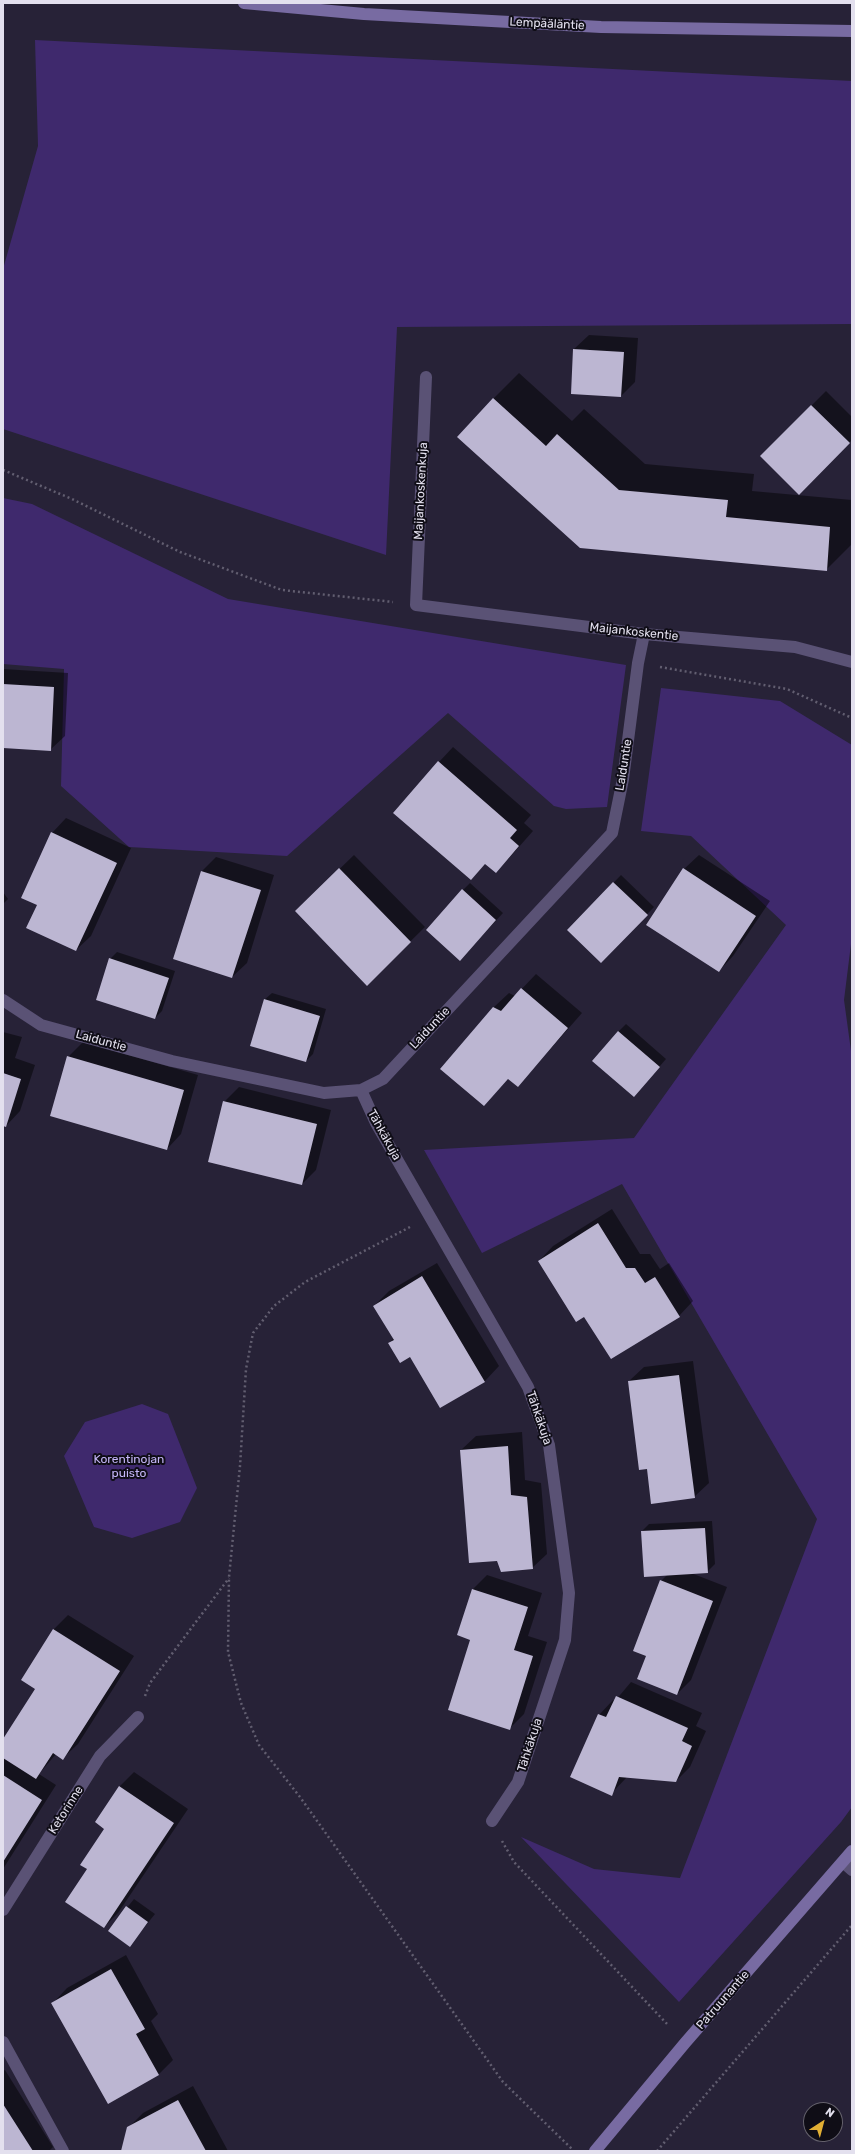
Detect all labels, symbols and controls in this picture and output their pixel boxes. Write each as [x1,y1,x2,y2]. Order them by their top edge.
street label: Lempääläntie [509,15,585,33]
street label: Maijankoskenkuja [411,442,431,540]
street label: Maijankoskentie [589,620,679,644]
street label: Laiduntie [613,738,635,792]
street label: Laiduntie [407,1004,453,1052]
street label: Laiduntie [74,1027,128,1055]
street label: Tähkäkuja [364,1107,404,1163]
street label: Tähkäkuja [523,1389,555,1447]
park label: Korentinojan puisto [94,1453,164,1481]
street label: Tähkäkuja [515,1716,545,1774]
street label: Ketorinne [46,1783,86,1837]
street label: Patruunantie [694,1968,752,2032]
north arrow [803,2102,843,2142]
text: N [823,2105,837,2120]

